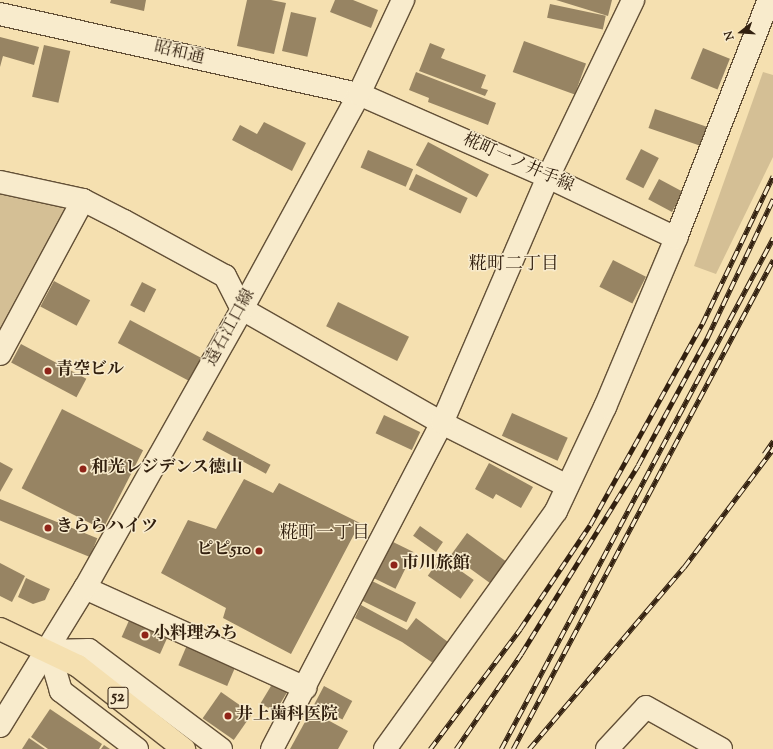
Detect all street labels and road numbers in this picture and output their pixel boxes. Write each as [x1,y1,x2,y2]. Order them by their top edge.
street label: 昭和通 [152,38,206,70]
street label: 椛町一ノ井手線 [459,130,577,198]
street label: 遠石江口線 [201,286,261,370]
road number: 52 [107,684,129,712]

